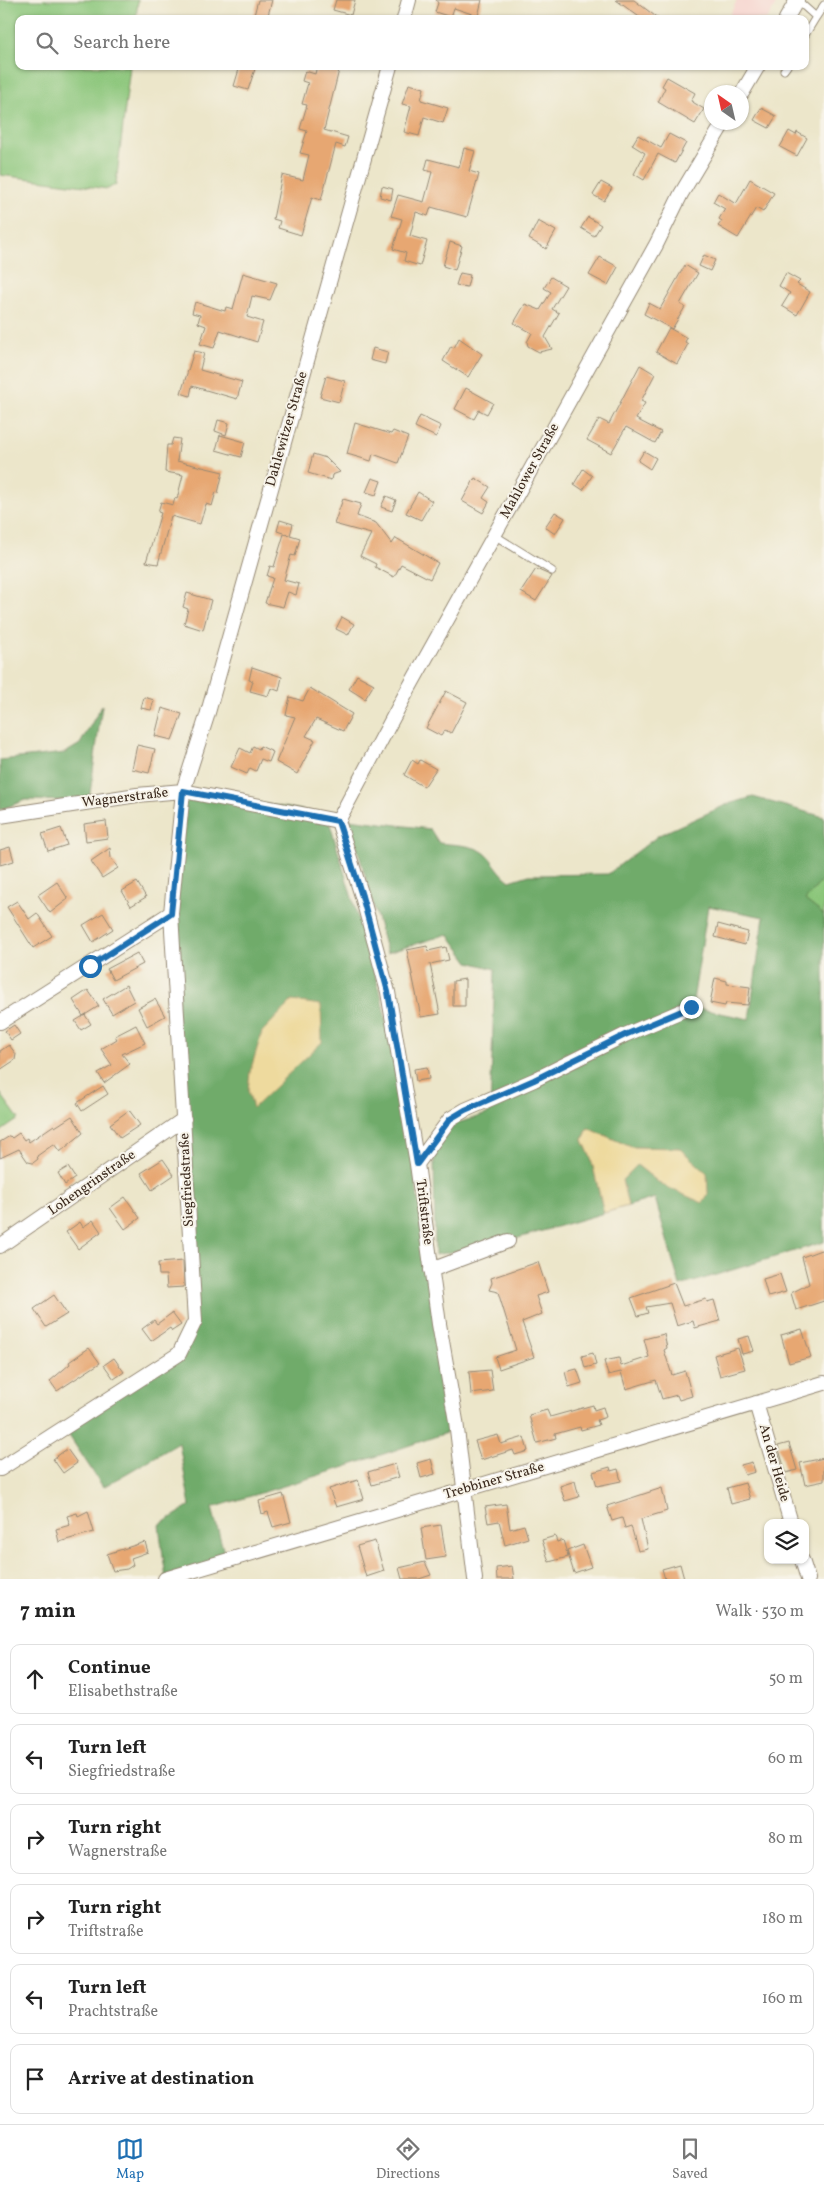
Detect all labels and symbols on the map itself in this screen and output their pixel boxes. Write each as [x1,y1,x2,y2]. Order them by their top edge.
north arrow [704,85,749,130]
street label: Dahlewitzer Straße [261,369,313,489]
street label: Mahlower Straße [496,420,564,522]
street label: Wagnerstraße [81,783,170,813]
route start [79,955,102,978]
route end [680,996,703,1019]
street label: Siegfriedstraße [175,1132,199,1227]
street label: Lohengrinstraße [44,1146,140,1220]
street label: Triftstraße [411,1178,438,1246]
street label: An der Heide [754,1422,794,1504]
street label: Trebbiner Straße [442,1457,547,1504]

